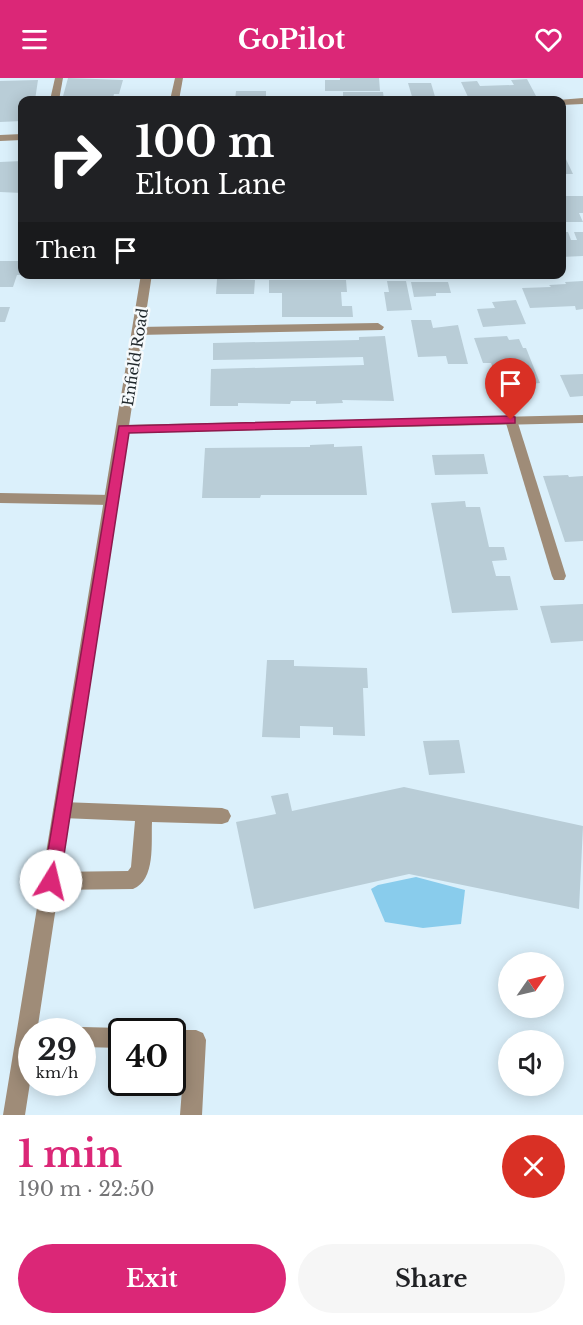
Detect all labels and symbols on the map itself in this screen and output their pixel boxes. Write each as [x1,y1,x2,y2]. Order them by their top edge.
street label: Enfield Road [118,307,152,407]
pin [485,358,536,420]
position arrow [19,849,83,913]
north arrow [498,952,564,1018]
speed limit sign: 40 [108,1018,186,1096]

